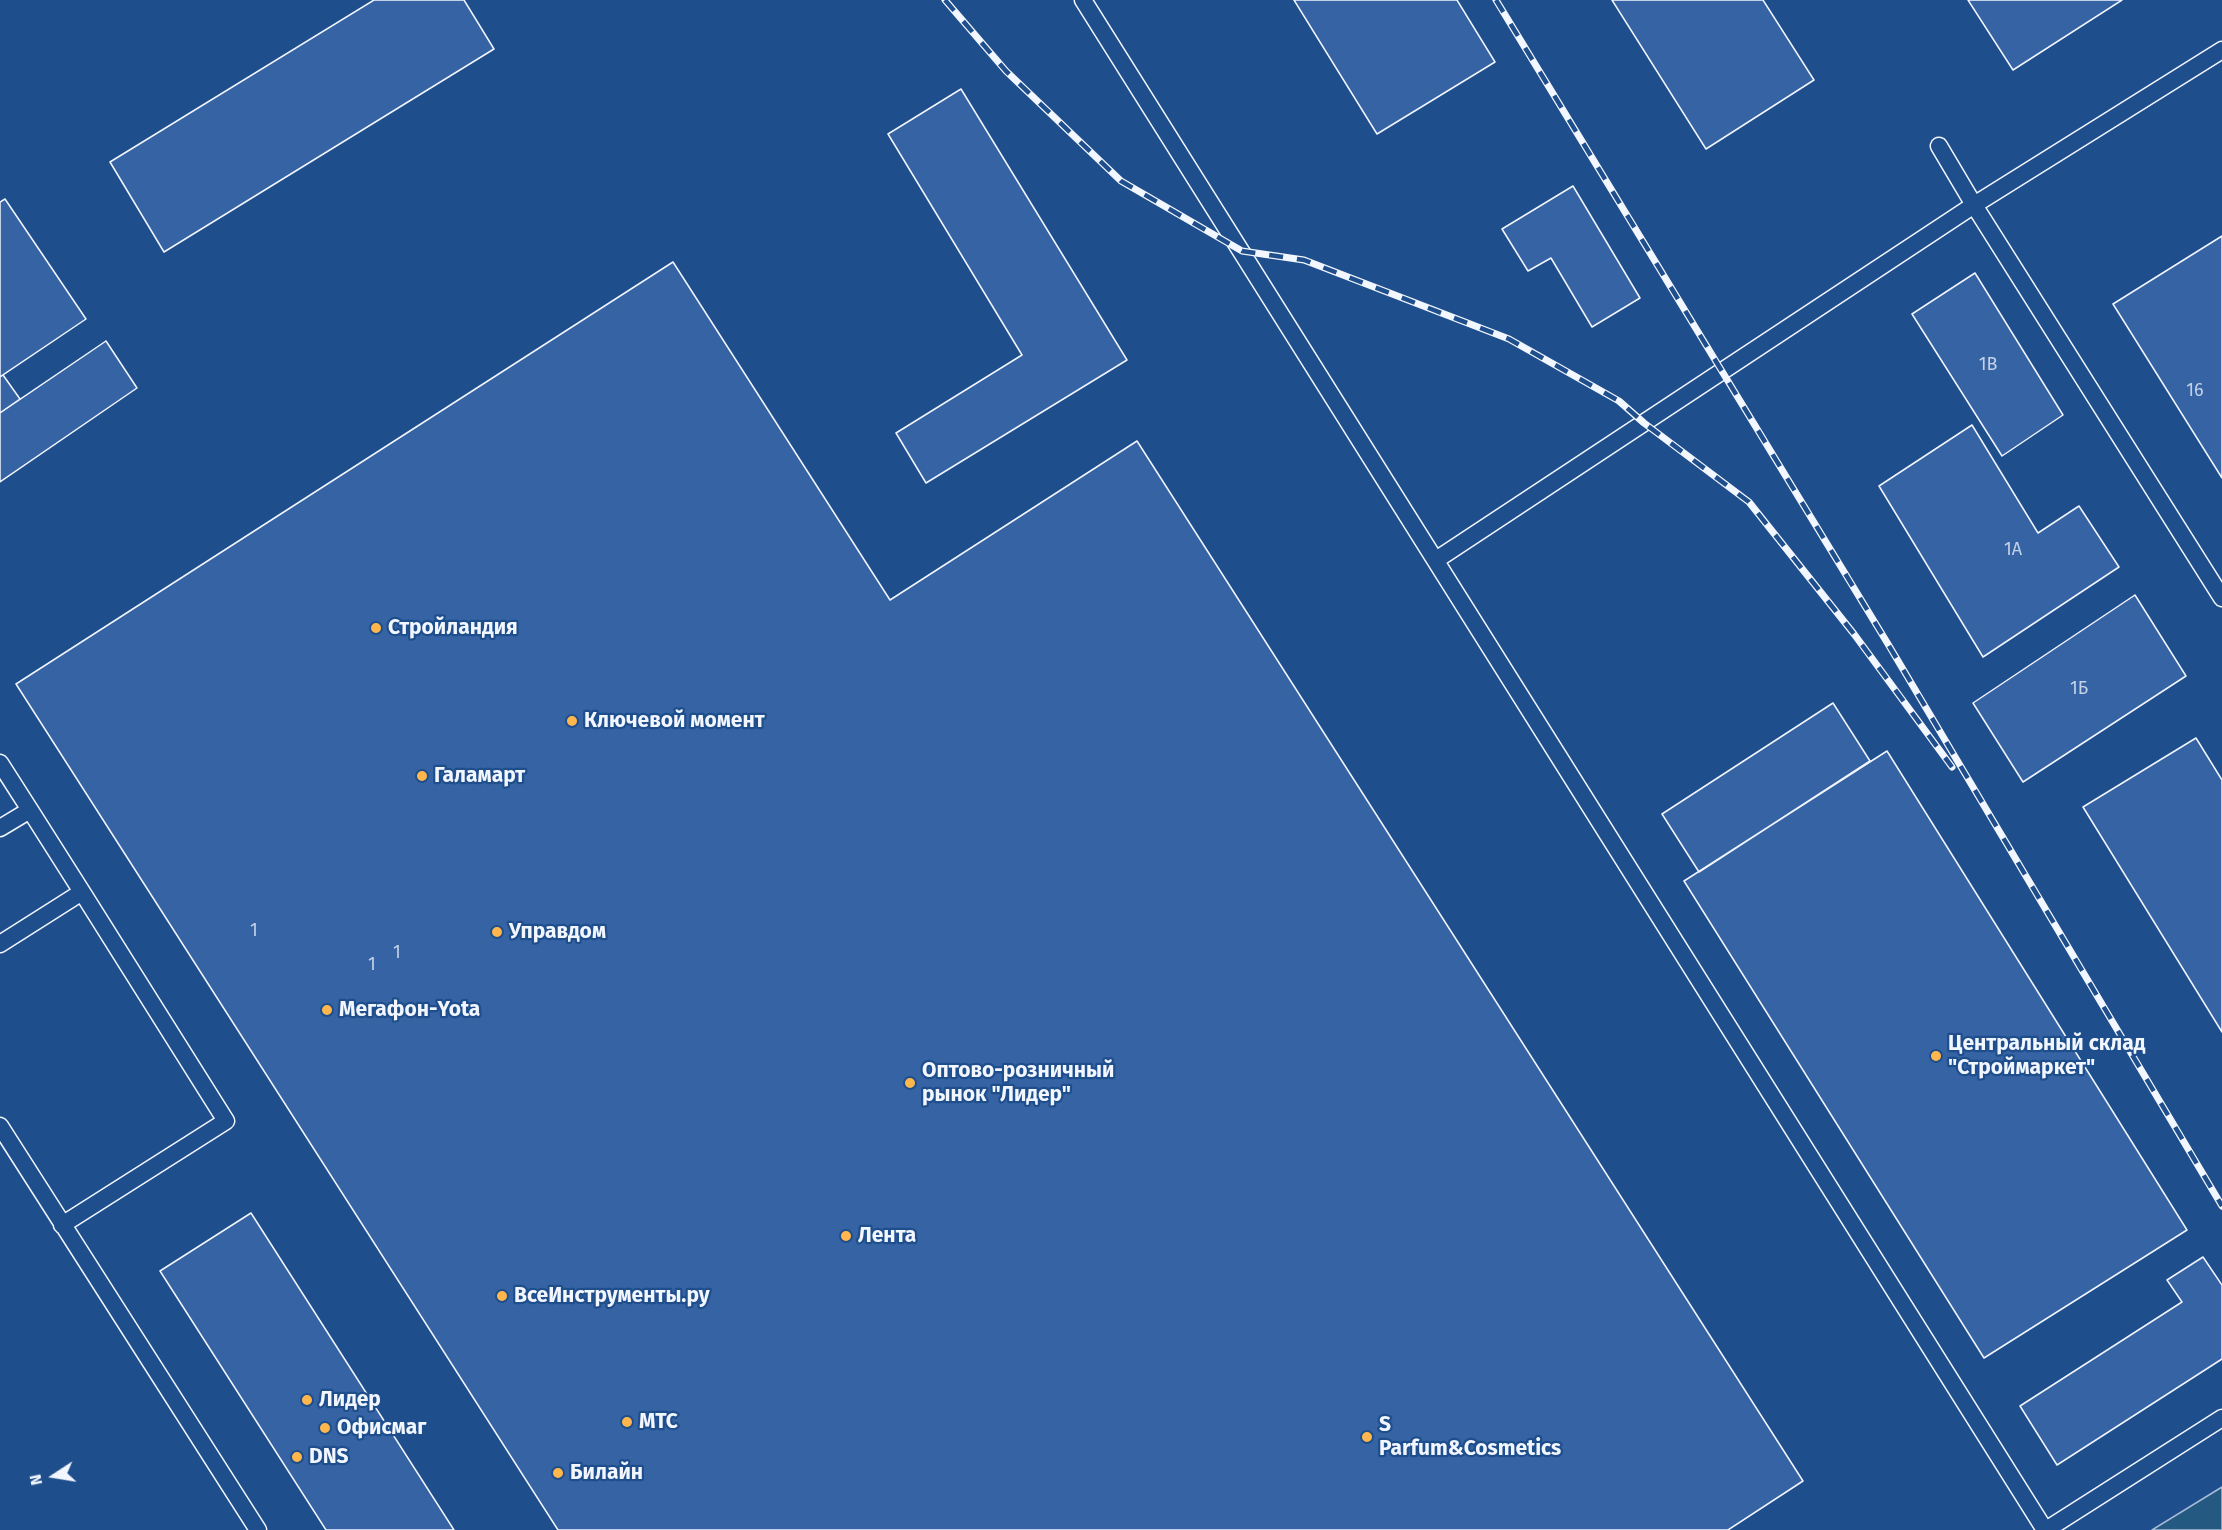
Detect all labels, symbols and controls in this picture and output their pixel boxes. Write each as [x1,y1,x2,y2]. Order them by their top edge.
house number: 1В [1979,354,1997,376]
house number: 16 [2186,380,2204,402]
house number: 1А [2004,539,2022,561]
place label: Стройландия [388,615,518,641]
marker: Стройландия [369,621,383,635]
house number: 1Б [2070,678,2088,700]
place label: Ключевой момент [584,708,765,734]
marker: Ключевой момент [565,714,579,728]
place label: Галамарт [434,763,525,789]
marker: Галамарт [415,769,429,783]
place label: Управдом [509,919,606,945]
house number: 1 [250,920,258,942]
marker: Управдом [490,925,504,939]
house number: 1 [393,942,401,964]
house number: 1 [368,954,376,976]
place label: Мегафон-Yota [339,997,480,1023]
marker: Мегафон-Yota [320,1003,334,1017]
place label: Центральный склад "Строймаркет" [1948,1031,2145,1081]
marker: Центральный склад "Строймаркет" [1929,1049,1943,1063]
place label: Оптово-розничный рынок "Лидер" [922,1058,1114,1108]
marker: Оптово-розничный рынок "Лидер" [903,1076,917,1090]
place label: Лента [858,1223,916,1249]
marker: Лента [839,1229,853,1243]
place label: ВсеИнструменты.ру [514,1283,710,1309]
marker: ВсеИнструменты.ру [495,1289,509,1303]
place label: Лидер [319,1387,381,1413]
marker: Лидер [300,1393,314,1407]
place label: МТС [639,1409,678,1435]
place label: S Parfum&Cosmetics [1379,1412,1561,1462]
place label: Офисмаг [337,1415,426,1441]
marker: МТС [620,1415,634,1429]
marker: Офисмаг [318,1421,332,1435]
marker: S Parfum&Cosmetics [1360,1430,1374,1444]
place label: DNS [309,1444,349,1470]
north arrow [24,1446,84,1506]
marker: DNS [290,1450,304,1464]
place label: Билайн [570,1460,643,1486]
marker: Билайн [551,1466,565,1480]
text: N [26,1473,46,1487]

